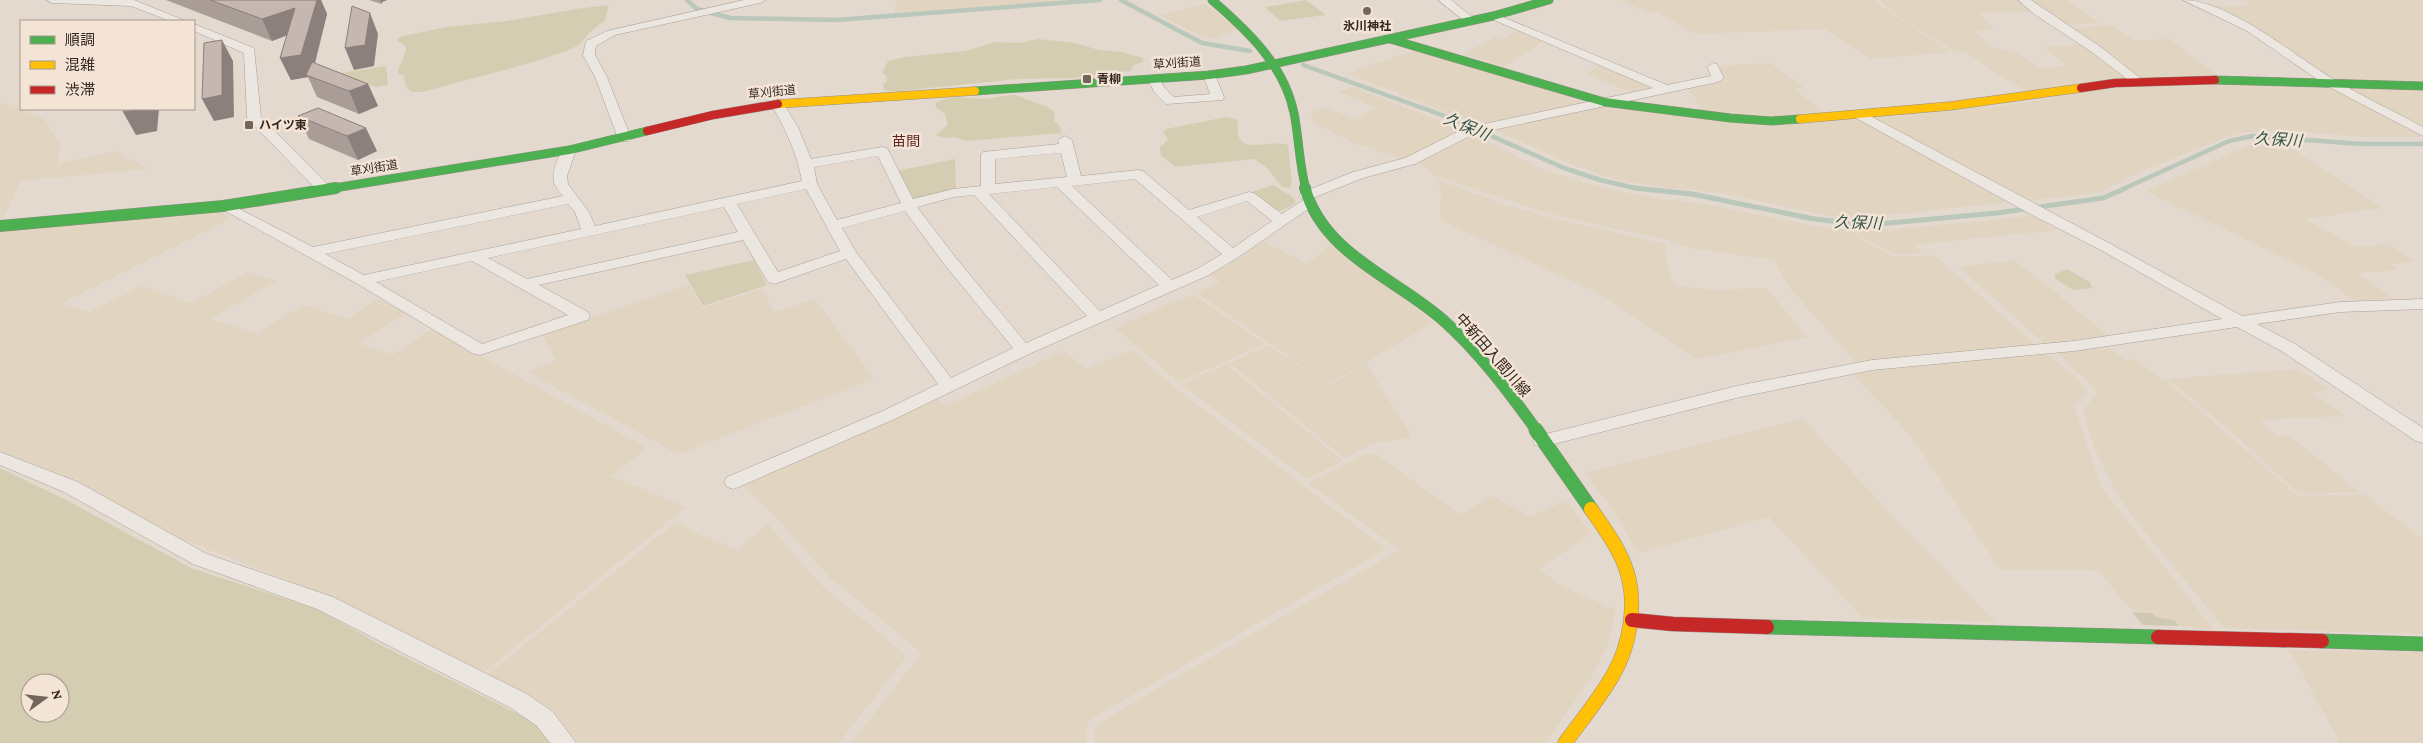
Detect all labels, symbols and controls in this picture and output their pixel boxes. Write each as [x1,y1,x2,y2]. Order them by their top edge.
marker: 氷川神社 [1361,5,1373,17]
place label: 氷川神社 [1343,19,1391,33]
legend [20,20,195,110]
text: 順調 [65,32,95,48]
street label: 草刈街道 [1153,54,1201,72]
text: 混雑 [65,57,95,73]
place label: 青柳 [1097,72,1121,86]
marker: 青柳 [1081,73,1093,85]
text: 渋滞 [65,82,95,98]
street label: 草刈街道 [747,83,797,101]
water label: 久保川 [1441,110,1494,144]
place label: ハイツ東 [259,118,307,132]
marker: ハイツ東 [243,119,255,131]
water label: 久保川 [2254,130,2304,149]
district label: 苗間 [892,133,920,149]
street label: 草刈街道 [349,157,399,179]
water label: 久保川 [1834,213,1884,232]
street label: 中新田入間川線 [1453,310,1533,400]
north arrow [20,673,70,723]
text: N [49,688,67,702]

